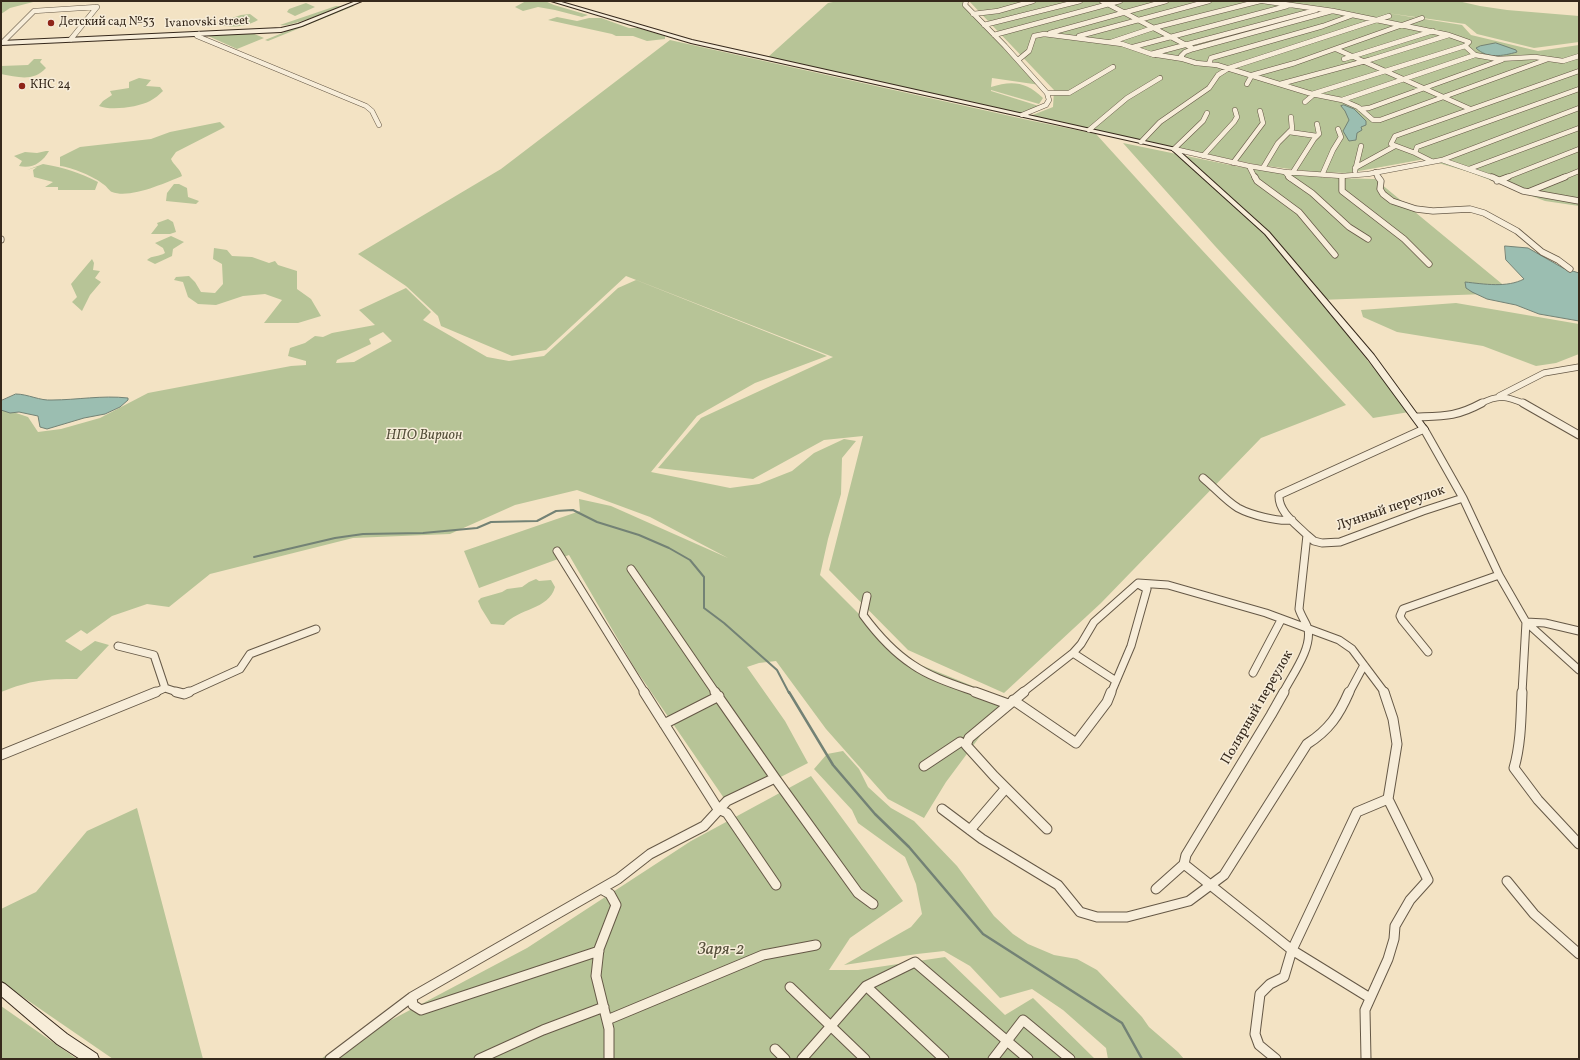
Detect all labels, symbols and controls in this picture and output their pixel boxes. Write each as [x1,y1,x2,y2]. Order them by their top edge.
street label: Ivanovski street [165,14,249,32]
place label: Детский сад №53 [59,16,155,30]
marker: Детский сад №53 [46,18,56,28]
place label: КНС 24 [30,79,71,93]
marker: КНС 24 [17,81,27,91]
park label: НПО Вирион [386,428,462,444]
street label: Лунный переулок [1334,483,1448,535]
street label: Полярный переулок [1218,648,1298,768]
park label: Заря-2 [698,941,744,961]

